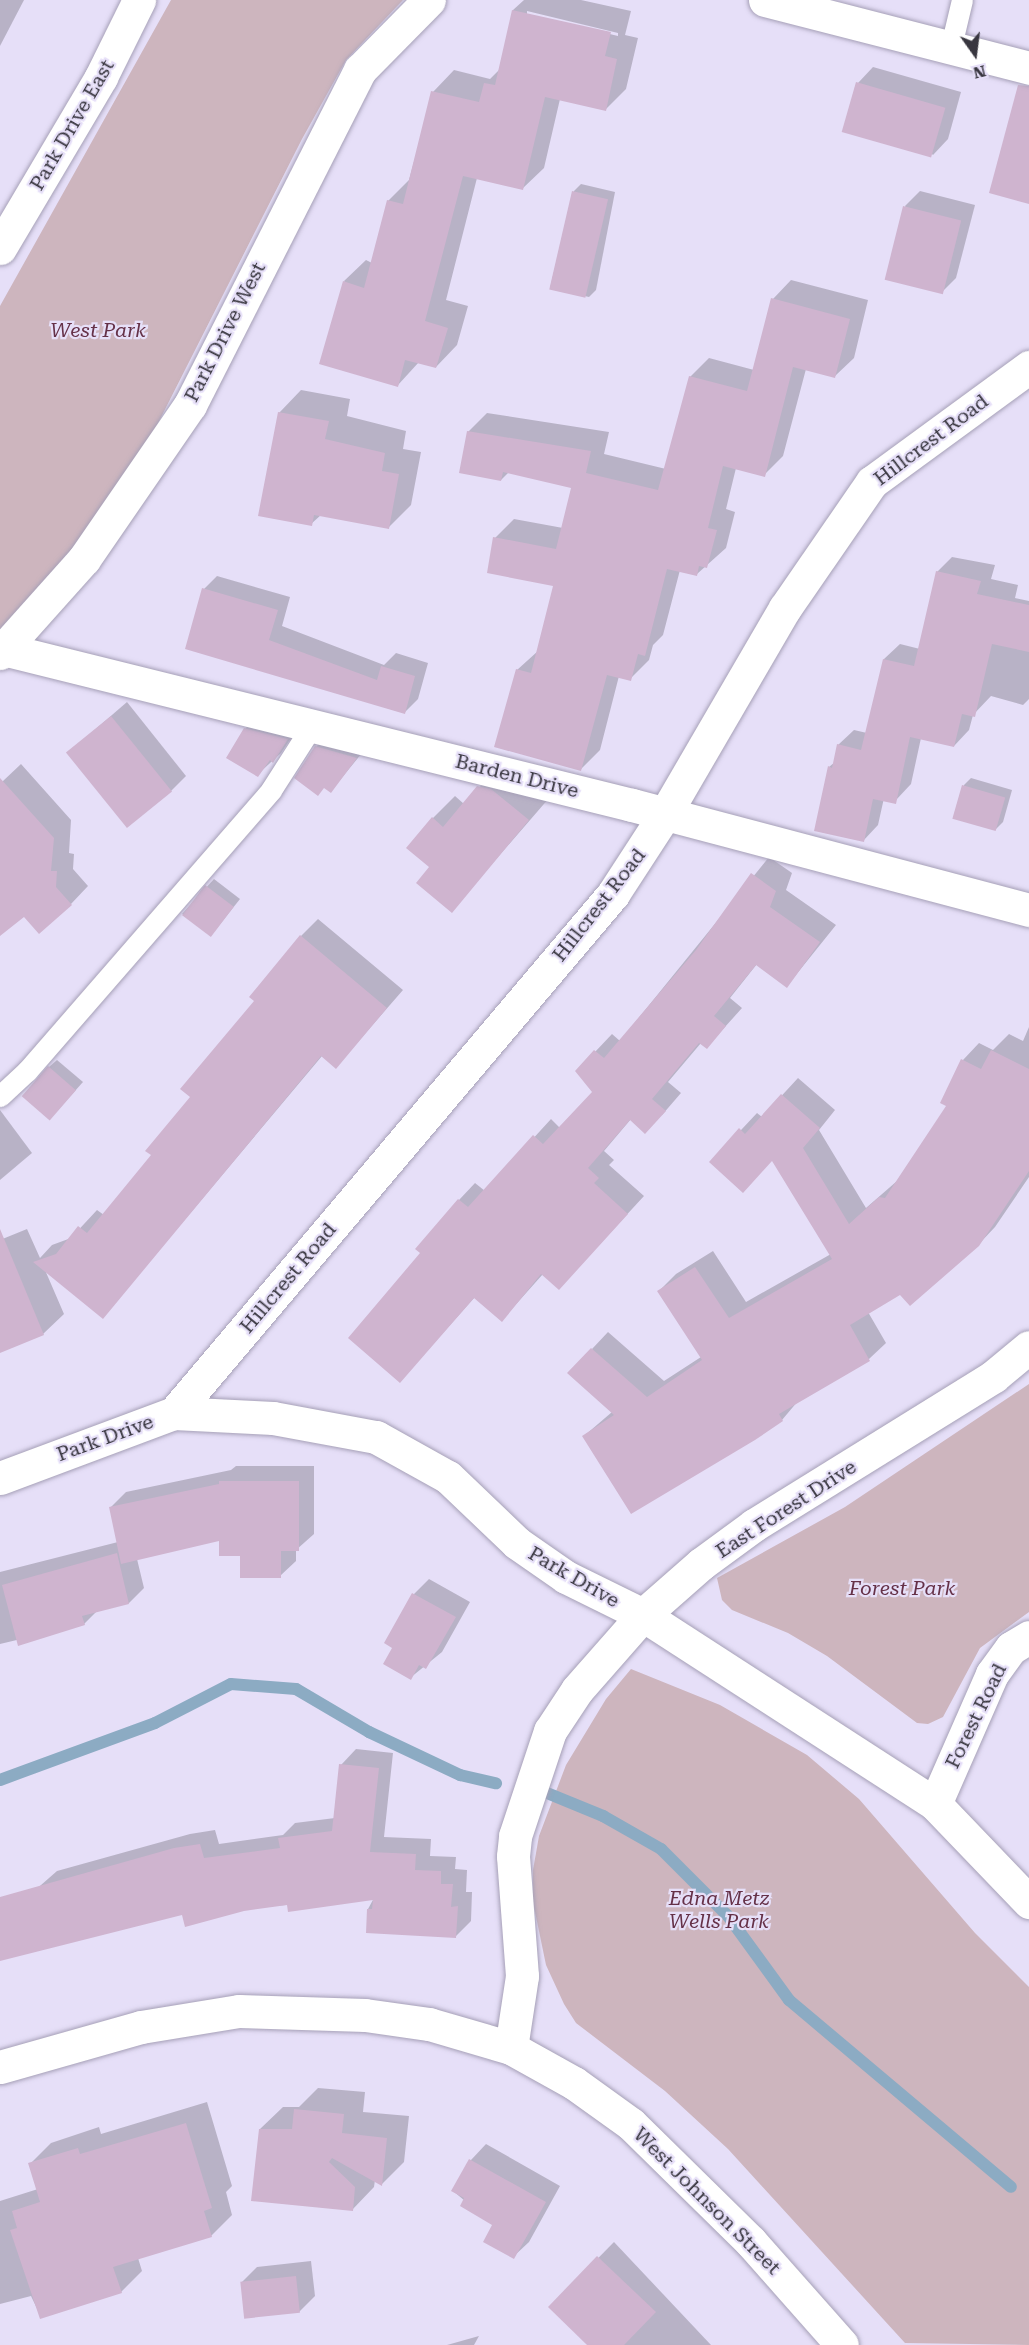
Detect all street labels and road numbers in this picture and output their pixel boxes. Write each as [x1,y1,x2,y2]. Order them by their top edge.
street label: Park Drive East [25,55,119,195]
street label: Park Drive West [179,258,271,406]
street label: Hillcrest Road [869,389,993,491]
street label: Barden Drive [453,749,581,803]
street label: Hillcrest Road [547,844,651,966]
street label: Hillcrest Road [235,1218,341,1338]
street label: Park Drive [53,1409,157,1467]
street label: East Forest Drive [711,1455,861,1563]
street label: Park Drive [524,1541,624,1613]
street label: Forest Road [940,1660,1012,1772]
street label: West Johnson Street [628,2122,786,2280]

